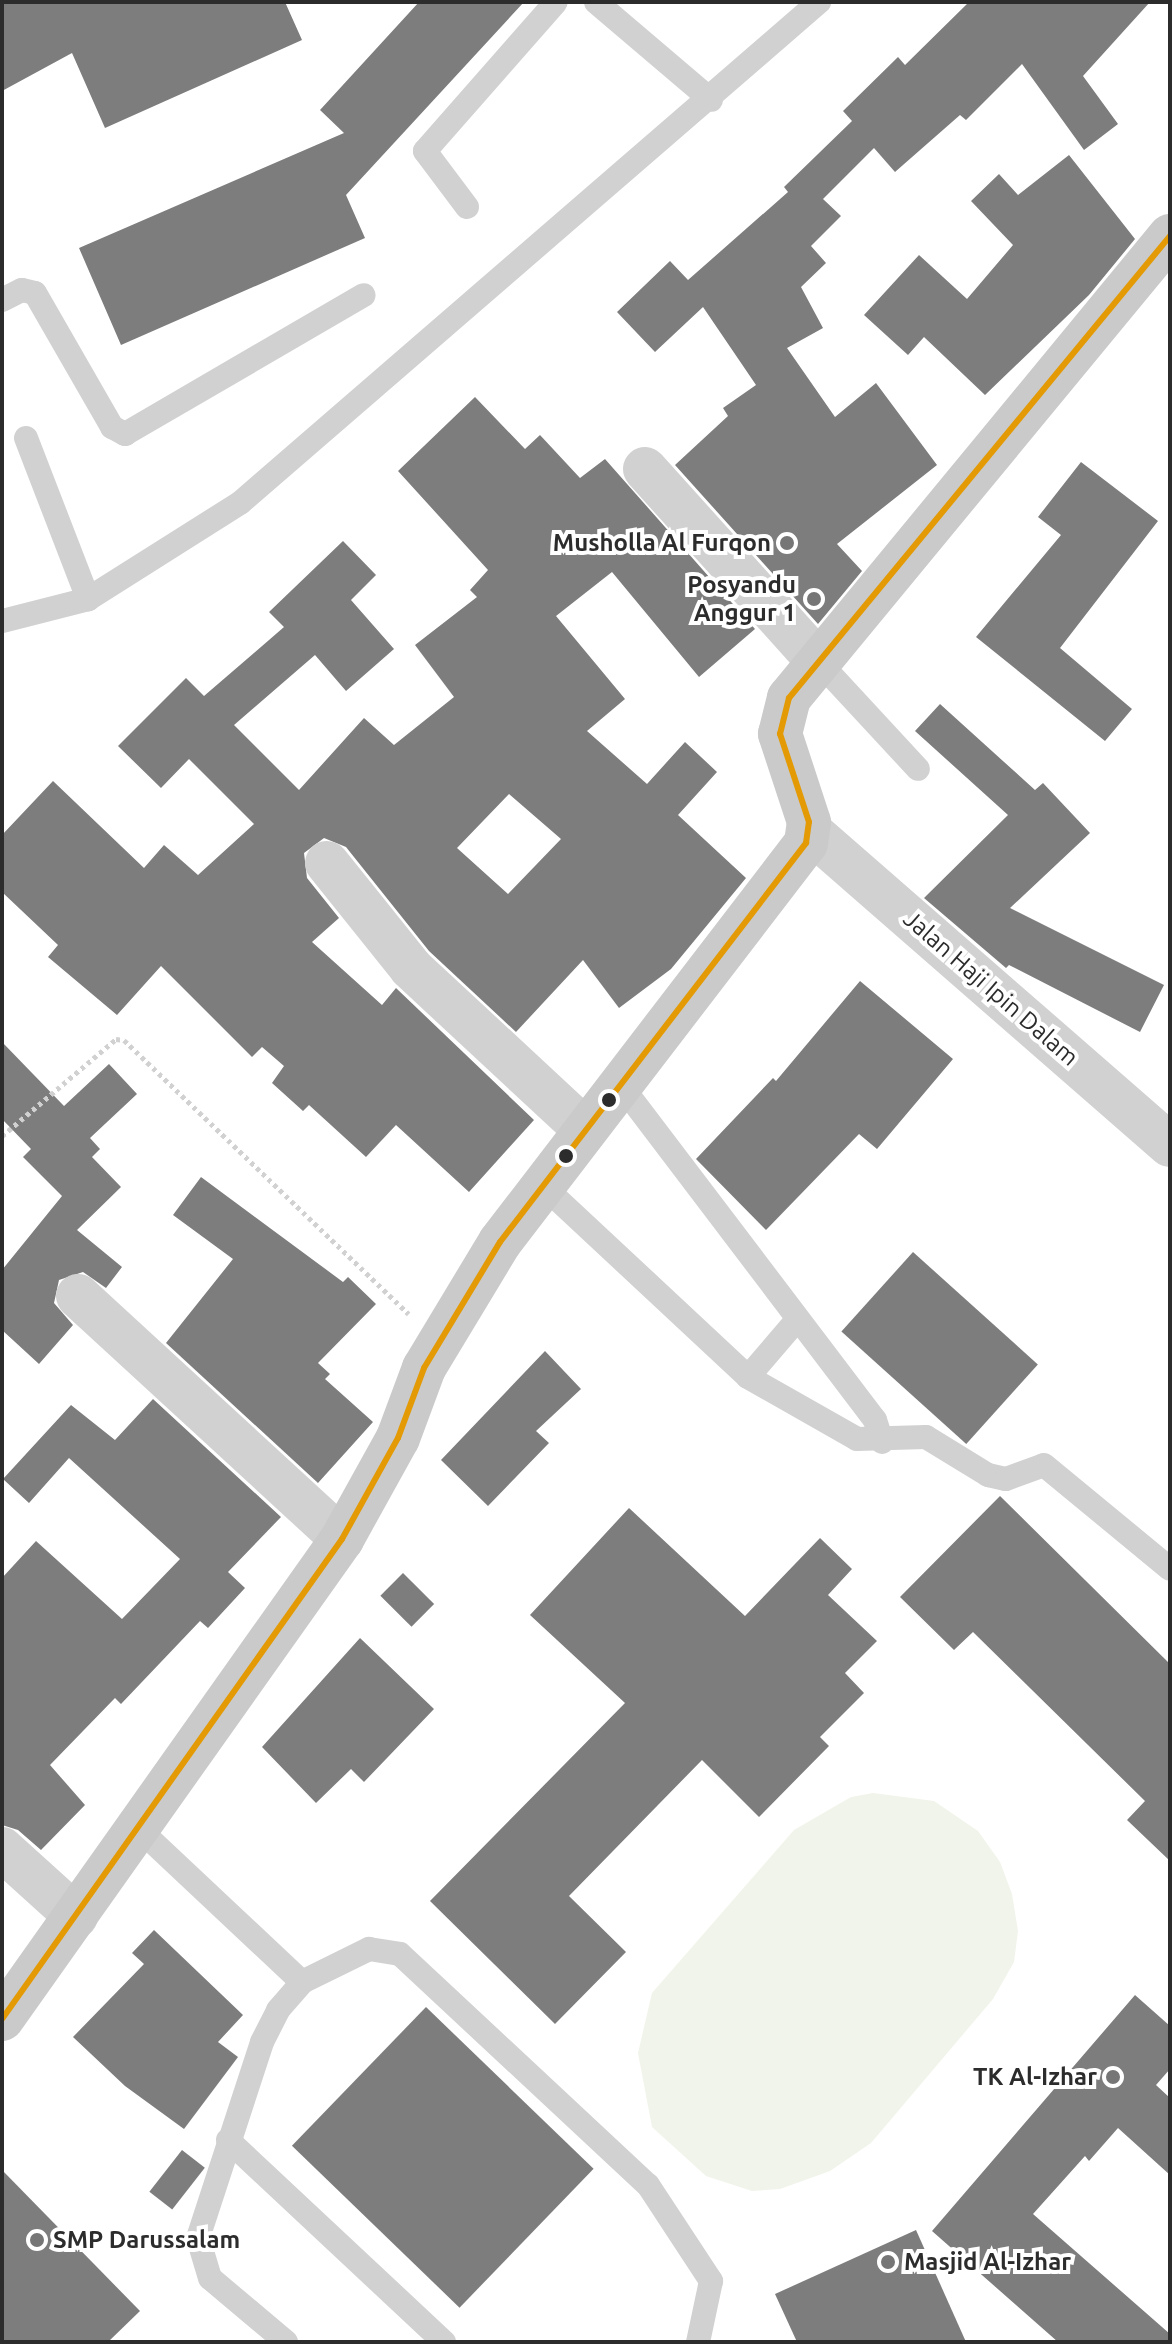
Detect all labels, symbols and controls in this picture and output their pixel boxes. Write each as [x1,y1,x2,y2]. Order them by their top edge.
place label: Musholla Al Furqon [553,529,771,557]
marker: Musholla Al Furqon [778,534,796,552]
place label: Posyandu Anggur 1 [687,571,796,627]
marker: Posyandu Anggur 1 [803,588,825,610]
street label: Jalan Haji Ipin Dalam [898,904,1084,1072]
unlabelled marker [601,1092,617,1108]
unlabelled marker [558,1148,574,1164]
place label: TK Al-Izhar [973,2063,1097,2091]
marker: TK Al-Izhar [1104,2068,1122,2086]
place label: SMP Darussalam [53,2226,240,2254]
marker: SMP Darussalam [28,2231,46,2249]
place label: Masjid Al-Izhar [904,2248,1071,2276]
marker: Masjid Al-Izhar [879,2253,897,2271]

